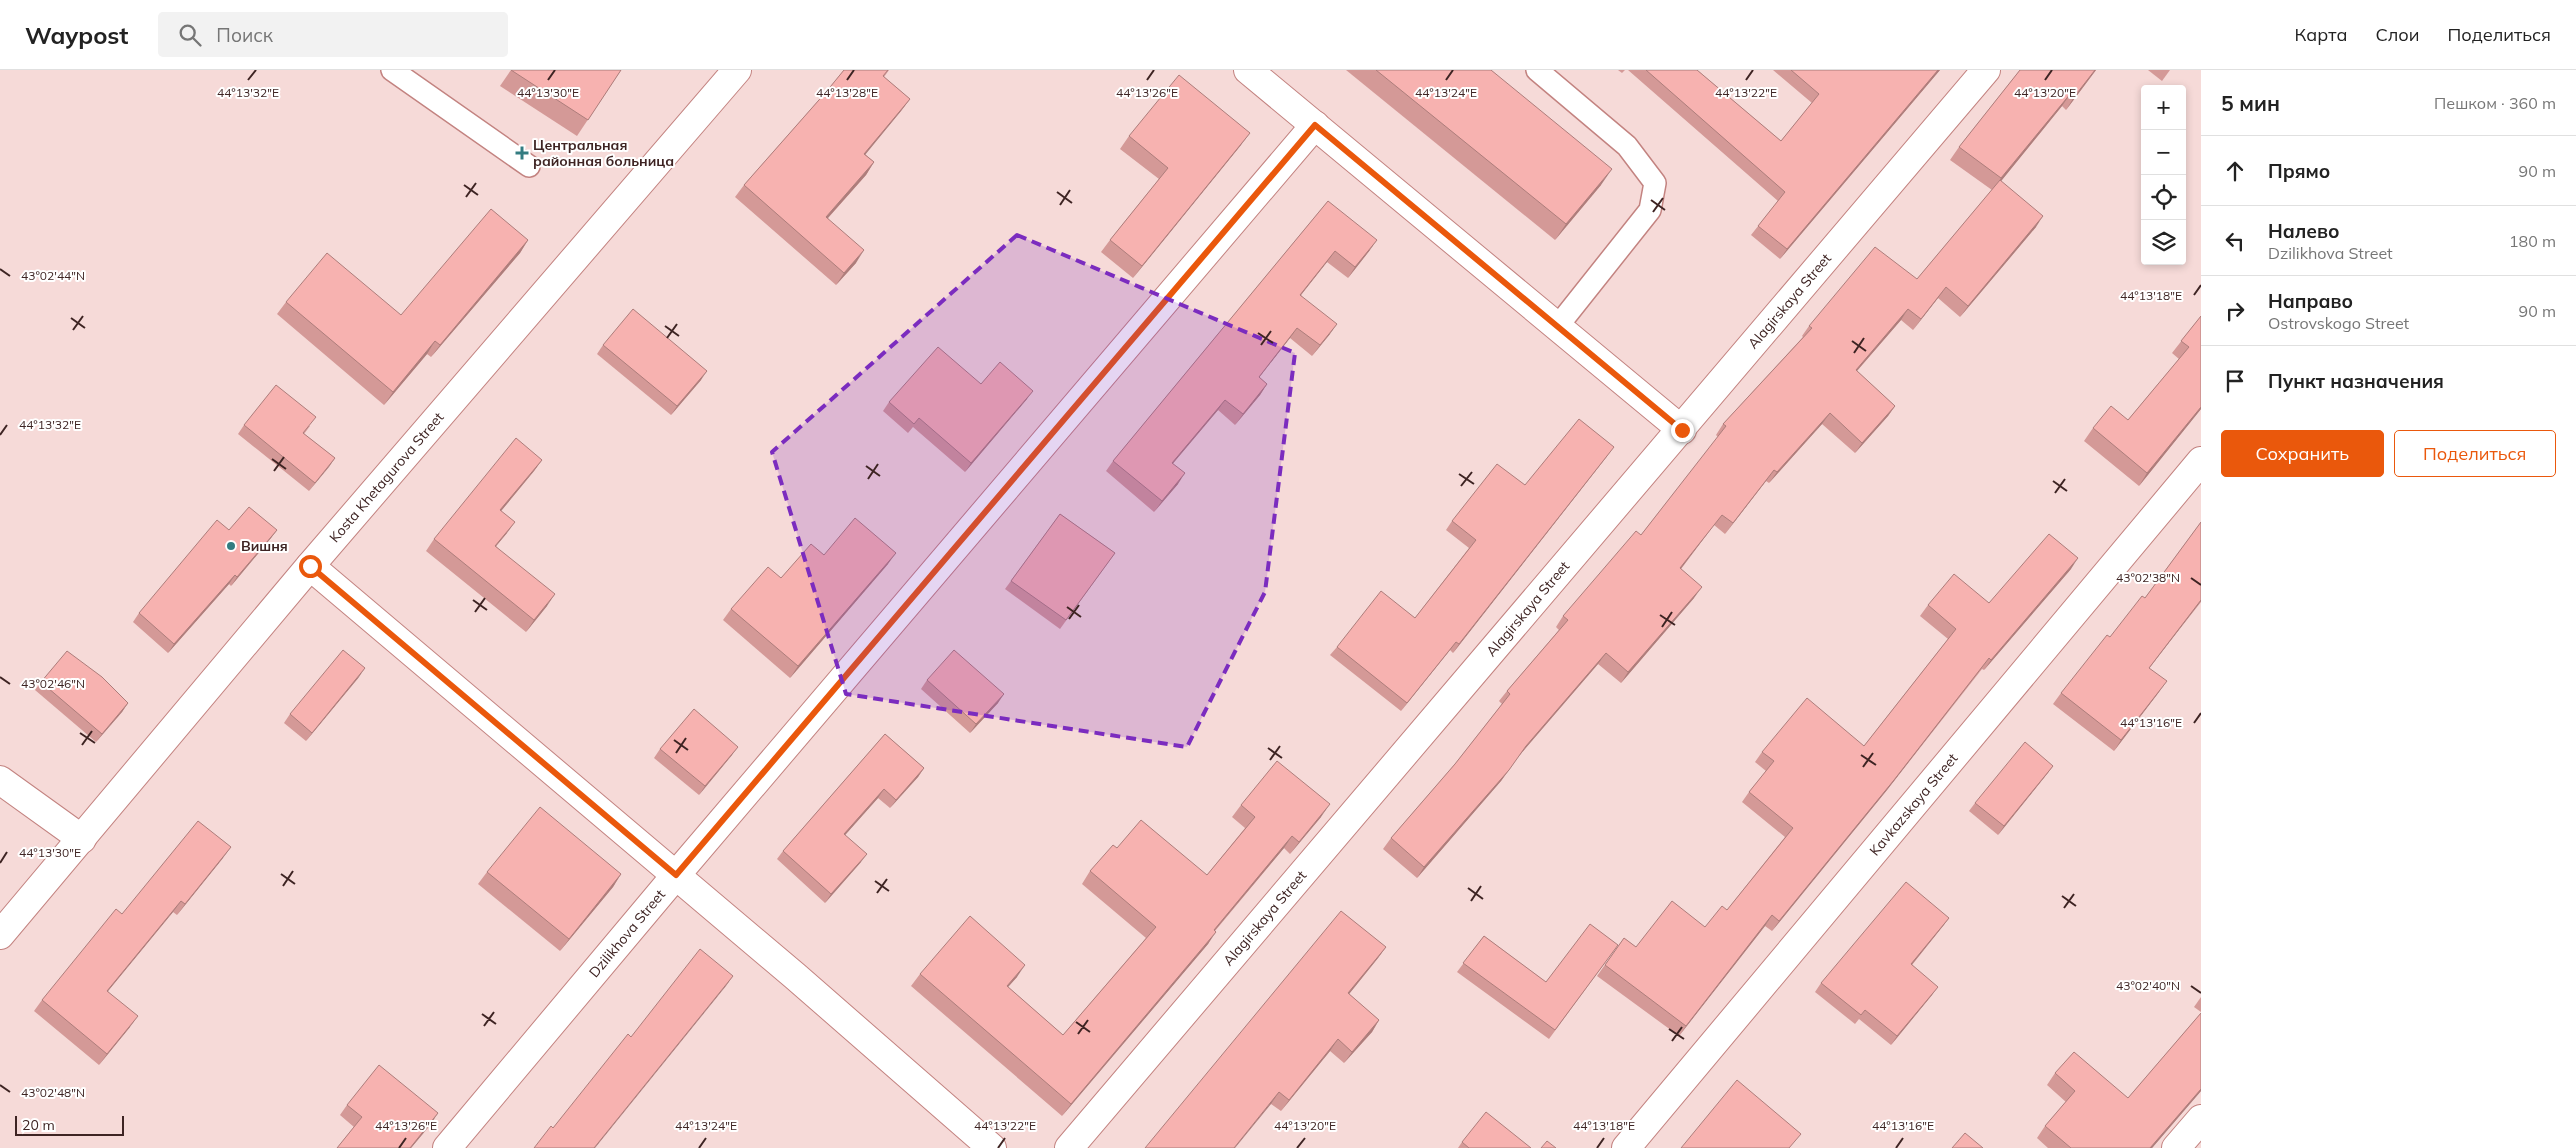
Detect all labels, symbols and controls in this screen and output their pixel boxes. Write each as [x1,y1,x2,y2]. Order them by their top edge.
search box [158,12,508,57]
text: Waypost [25,20,128,50]
icon: search [176,21,204,49]
text: Поиск [216,23,273,47]
text: Карта [2295,23,2347,46]
text: Слои [2375,23,2420,46]
text: Поделиться [2448,23,2551,46]
text: 44°13'32"E [217,85,279,100]
text: 44°13'30"E [517,85,579,100]
text: 44°13'28"E [816,85,878,100]
text: 44°13'26"E [1116,85,1178,100]
text: 44°13'24"E [1415,85,1477,100]
text: 44°13'22"E [1715,85,1777,100]
text: 44°13'20"E [2014,85,2076,100]
map controls [2141,85,2186,265]
button: + [2141,85,2186,130]
text: 5 мин [2221,90,2280,116]
text: Пешком · 360 m [2434,93,2556,113]
button: − [2141,130,2186,175]
place label: Центральная районная больница [533,136,674,170]
marker: Центральная районная больница [515,146,529,160]
icon: ahead [2221,157,2249,185]
text: Прямо [2268,159,2330,183]
text: 90 m [2519,161,2556,181]
button: locate [2141,175,2186,220]
text: Налево [2268,219,2340,243]
button: layers [2141,220,2186,265]
icon: left [2221,227,2249,255]
text: 180 m [2509,231,2556,251]
text: Dzilikhova Street [2268,243,2393,263]
street label: Alagirskaya Street [1744,250,1835,352]
text: 43°02'44"N [21,268,85,283]
text: 44°13'18"E [2120,288,2182,303]
text: Направо [2268,289,2353,313]
icon: right [2221,297,2249,325]
text: 90 m [2519,301,2556,321]
text: Ostrovskogo Street [2268,313,2409,333]
icon: arrive [2221,367,2249,395]
text: Пункт назначения [2268,369,2444,393]
street label: Kosta Khetagurova Street [325,408,447,546]
text: 44°13'32"E [19,417,81,432]
route end [1671,419,1694,442]
button: Сохранить [2221,430,2384,477]
button: Поделиться [2394,430,2556,477]
place label: Вишня [241,537,288,555]
marker: Вишня [225,540,237,552]
route start [299,555,322,578]
street label: Alagirskaya Street [1482,557,1573,660]
text: 43°02'38"N [2116,570,2180,585]
text: 43°02'46"N [21,676,85,691]
text: 44°13'16"E [2120,715,2182,730]
street label: Kavkazskaya Street [1866,750,1962,859]
text: 44°13'30"E [19,845,81,860]
street label: Alagirskaya Street [1219,867,1310,969]
street label: Dzilikhova Street [585,886,669,981]
text: 43°02'40"N [2116,978,2180,993]
text: 43°02'48"N [21,1085,85,1100]
scale bar [15,1113,124,1136]
text: 20 m [22,1116,55,1134]
text: 44°13'26"E [375,1118,437,1133]
text: 44°13'24"E [675,1118,737,1133]
text: 44°13'22"E [974,1118,1036,1133]
text: 44°13'20"E [1274,1118,1336,1133]
text: 44°13'18"E [1573,1118,1635,1133]
text: 44°13'16"E [1872,1118,1934,1133]

